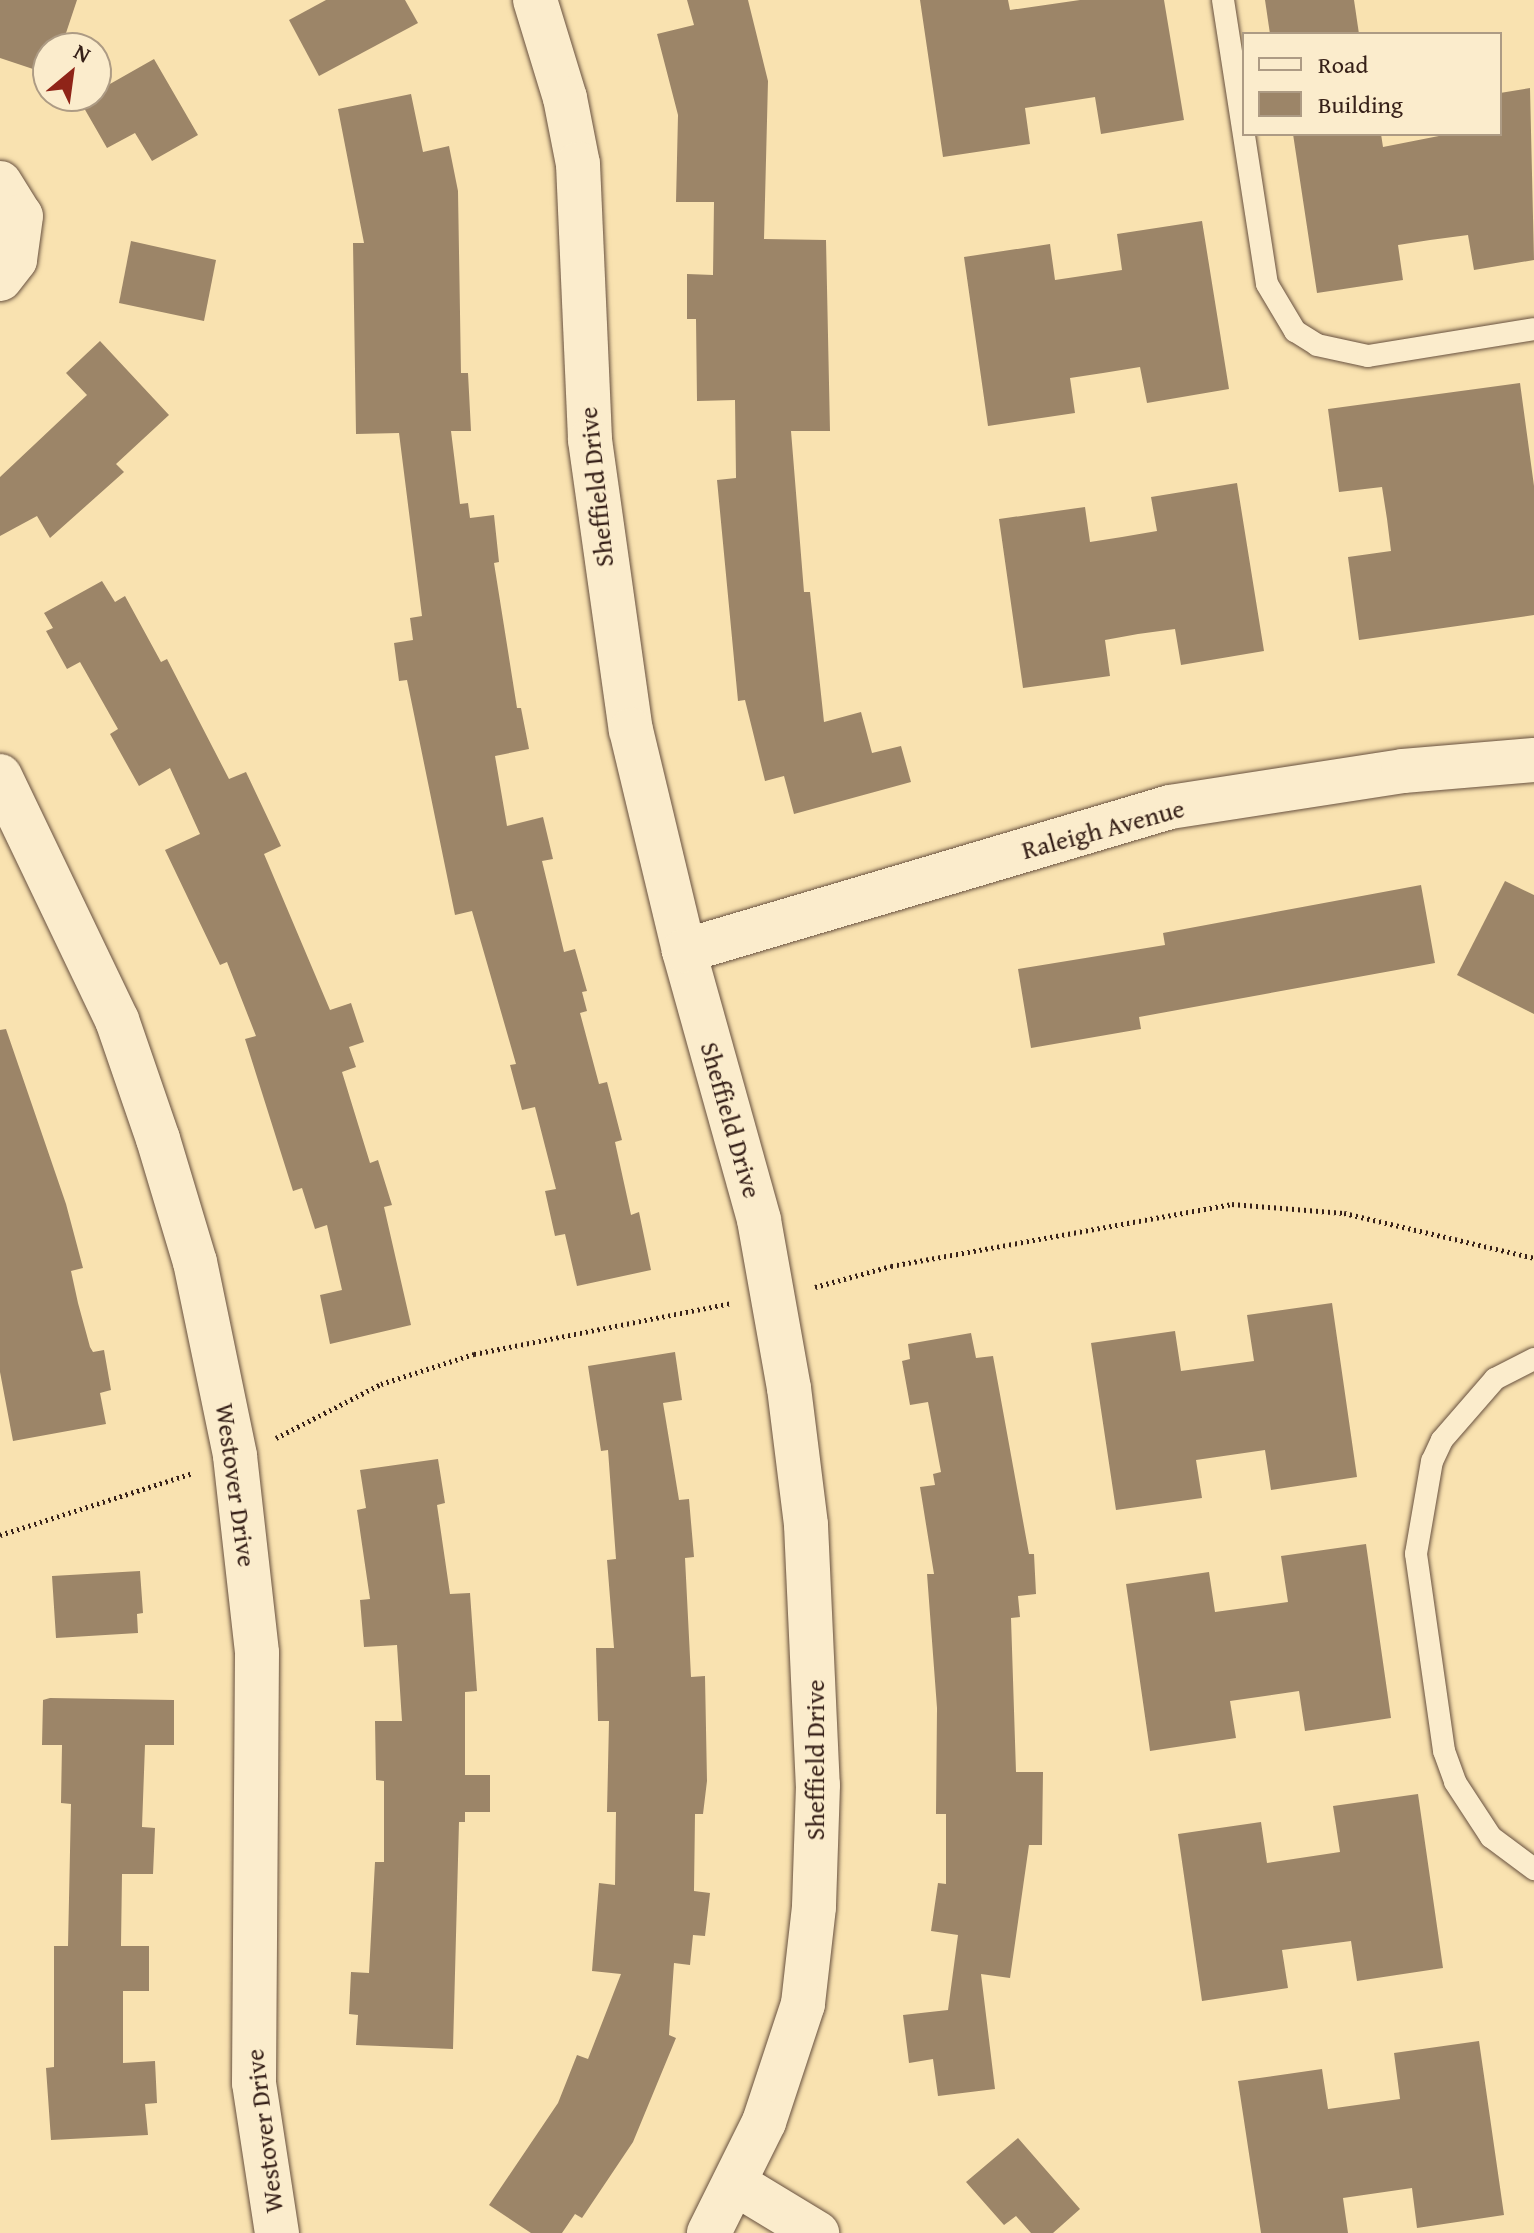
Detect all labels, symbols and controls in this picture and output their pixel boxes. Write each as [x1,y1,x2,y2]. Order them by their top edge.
north arrow [32,32,112,112]
legend [1242,32,1502,136]
text: N [68,35,97,70]
text: Road [1318,47,1368,82]
text: Building [1318,87,1403,122]
street label: Sheffield Drive [572,405,620,569]
street label: Raleigh Avenue [1018,792,1188,866]
street label: Sheffield Drive [694,1038,768,1202]
street label: Westover Drive [209,1401,263,1569]
street label: Sheffield Drive [799,1680,831,1840]
street label: Westover Drive [238,2047,290,2215]

